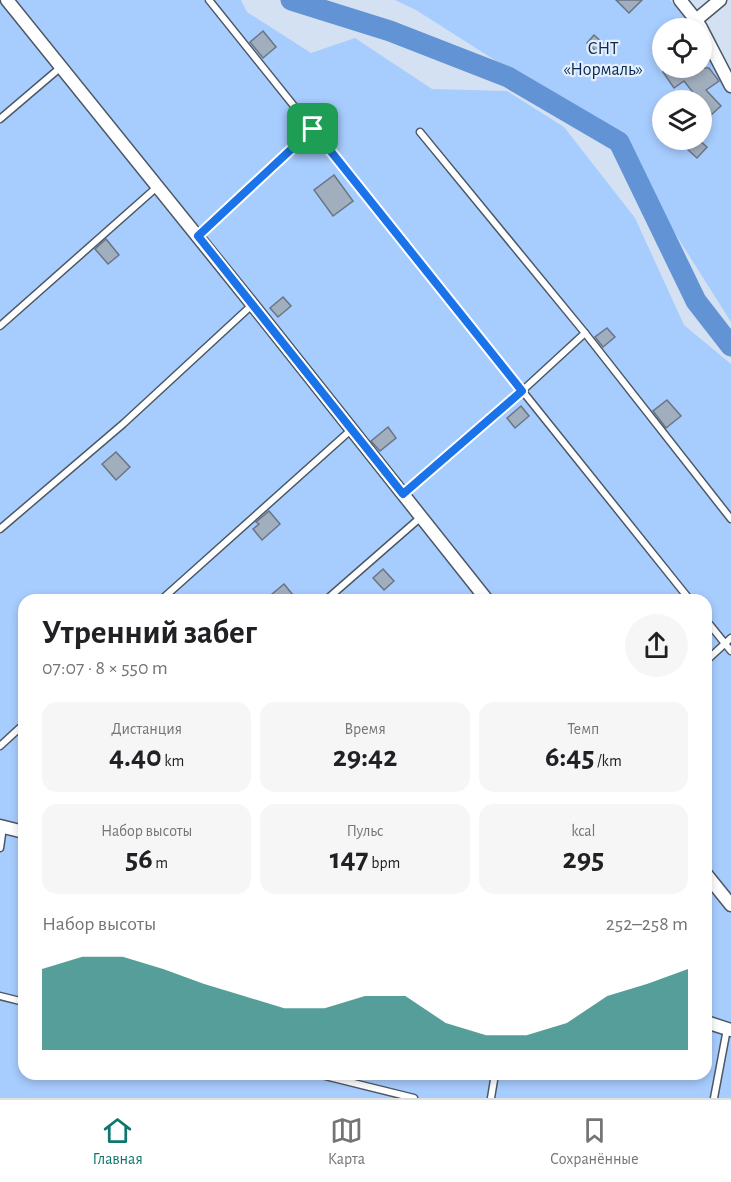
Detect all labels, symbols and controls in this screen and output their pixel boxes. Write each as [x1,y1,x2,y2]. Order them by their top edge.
map controls [652,18,712,150]
button: locate [652,18,712,78]
park label: СНТ «Нормаль» [563,40,643,79]
button: layers [652,90,712,150]
pin [287,103,338,154]
icon: arrive [296,112,329,145]
button: share [625,614,688,677]
text: Утренний забег [42,617,257,650]
text: 07:07 · 8 × 550 m [42,658,168,678]
text: Дистанция [111,721,182,737]
text: Время [344,721,386,737]
text: Темп [567,721,599,737]
text: 4.40 [109,742,162,772]
text: 29:42 [333,742,397,772]
text: 6:45 [545,742,594,772]
text: km [162,753,184,769]
text: /km [594,753,622,769]
text: Набор высоты [101,823,192,839]
text: Пульс [346,823,384,839]
text: kcal [571,823,596,839]
text: 56 [125,844,153,874]
text: 147 [330,844,369,874]
text: 295 [563,844,604,874]
text: m [153,855,168,871]
text: bpm [369,855,400,871]
text: Набор высоты [42,914,156,934]
text: 252–258 m [606,914,688,934]
tab: Главная [92,1114,143,1169]
tab: Карта [328,1114,365,1169]
tab: Сохранённые [550,1114,639,1169]

